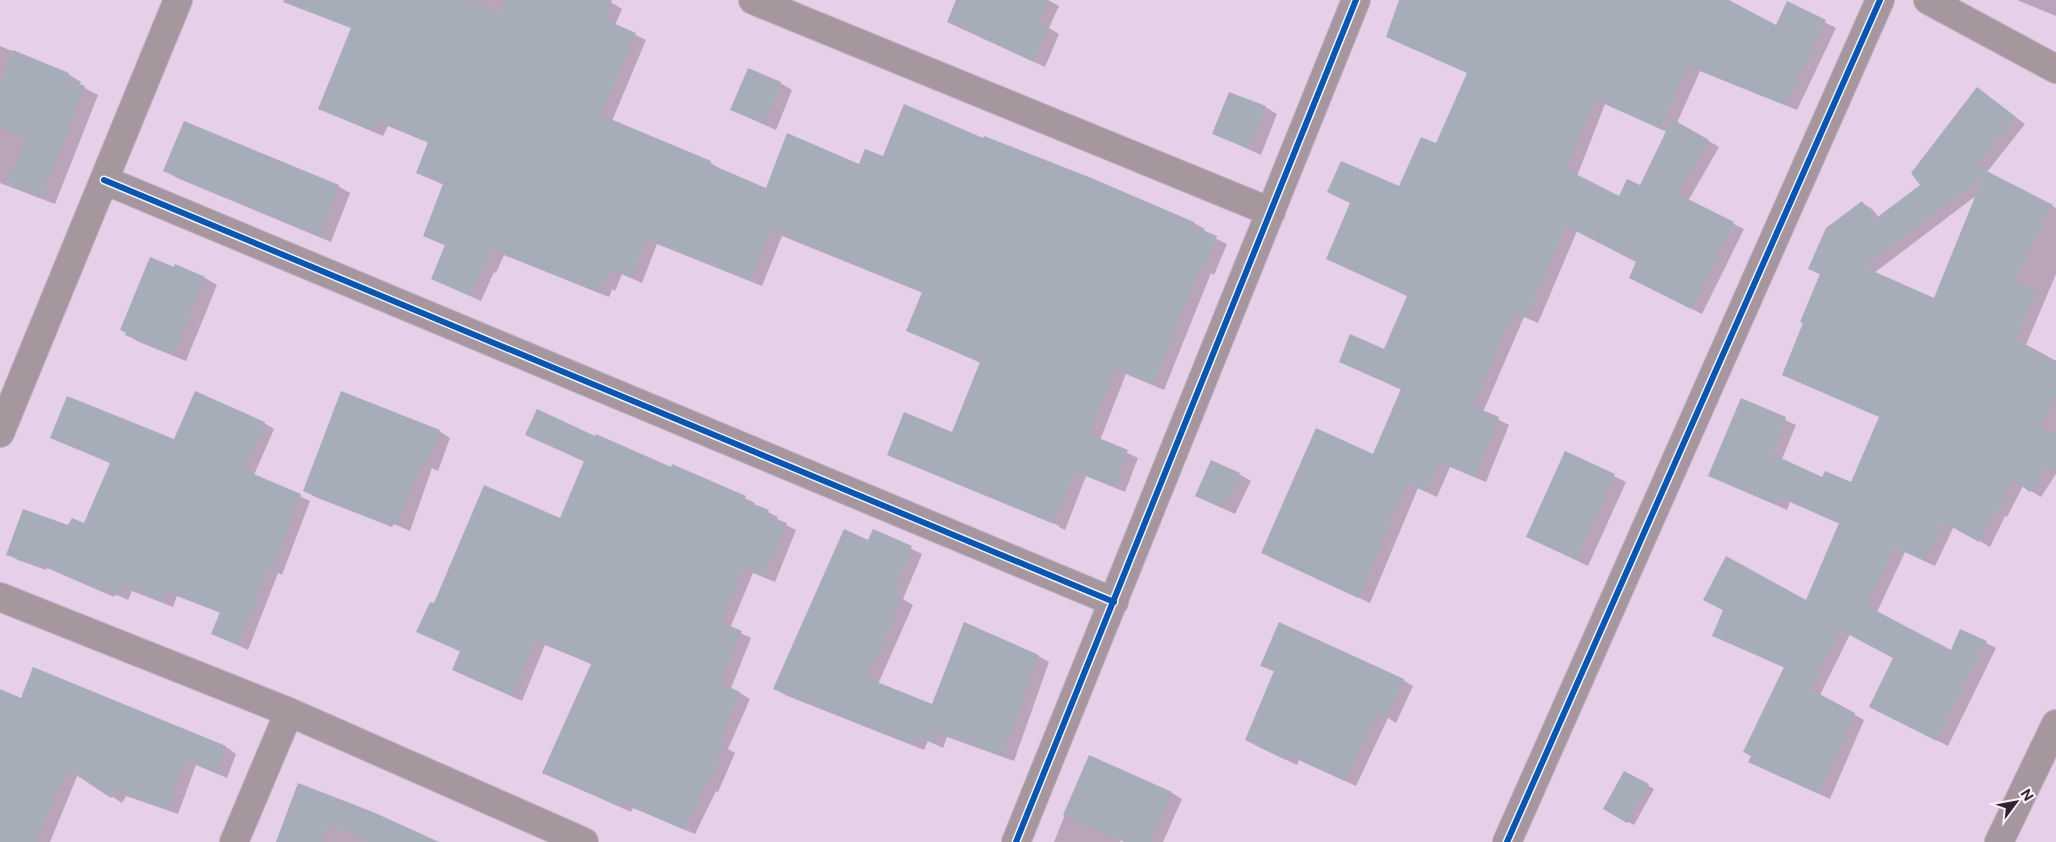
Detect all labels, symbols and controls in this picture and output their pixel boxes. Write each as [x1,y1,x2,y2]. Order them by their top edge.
north arrow [1991,777,2041,827]
text: N [2017,786,2037,804]

